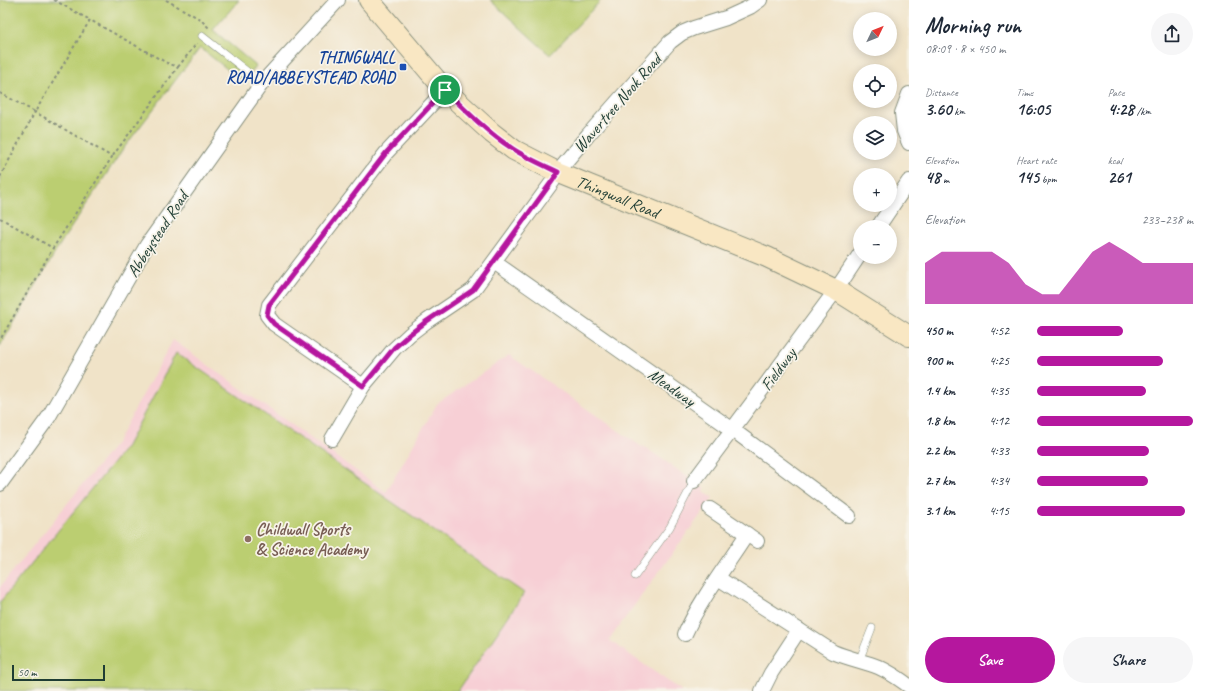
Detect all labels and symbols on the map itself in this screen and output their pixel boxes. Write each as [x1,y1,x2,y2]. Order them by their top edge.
north arrow [853,12,897,56]
place label: THINGWALL ROAD/ABBEYSTEAD ROAD [226,47,397,88]
street label: Wavertree Nook Road [569,47,668,157]
marker: THINGWALL ROAD/ABBEYSTEAD ROAD [398,62,408,72]
pin [428,73,462,107]
street label: Thingwall Road [573,171,664,224]
street label: Abbeystead Road [122,186,194,281]
street label: Fieldway [756,343,802,395]
street label: Meadway [644,364,700,412]
place label: Childwall Sports & Science Academy [256,519,370,560]
marker: Childwall Sports & Science Academy [243,534,253,544]
scale bar [12,663,105,682]

